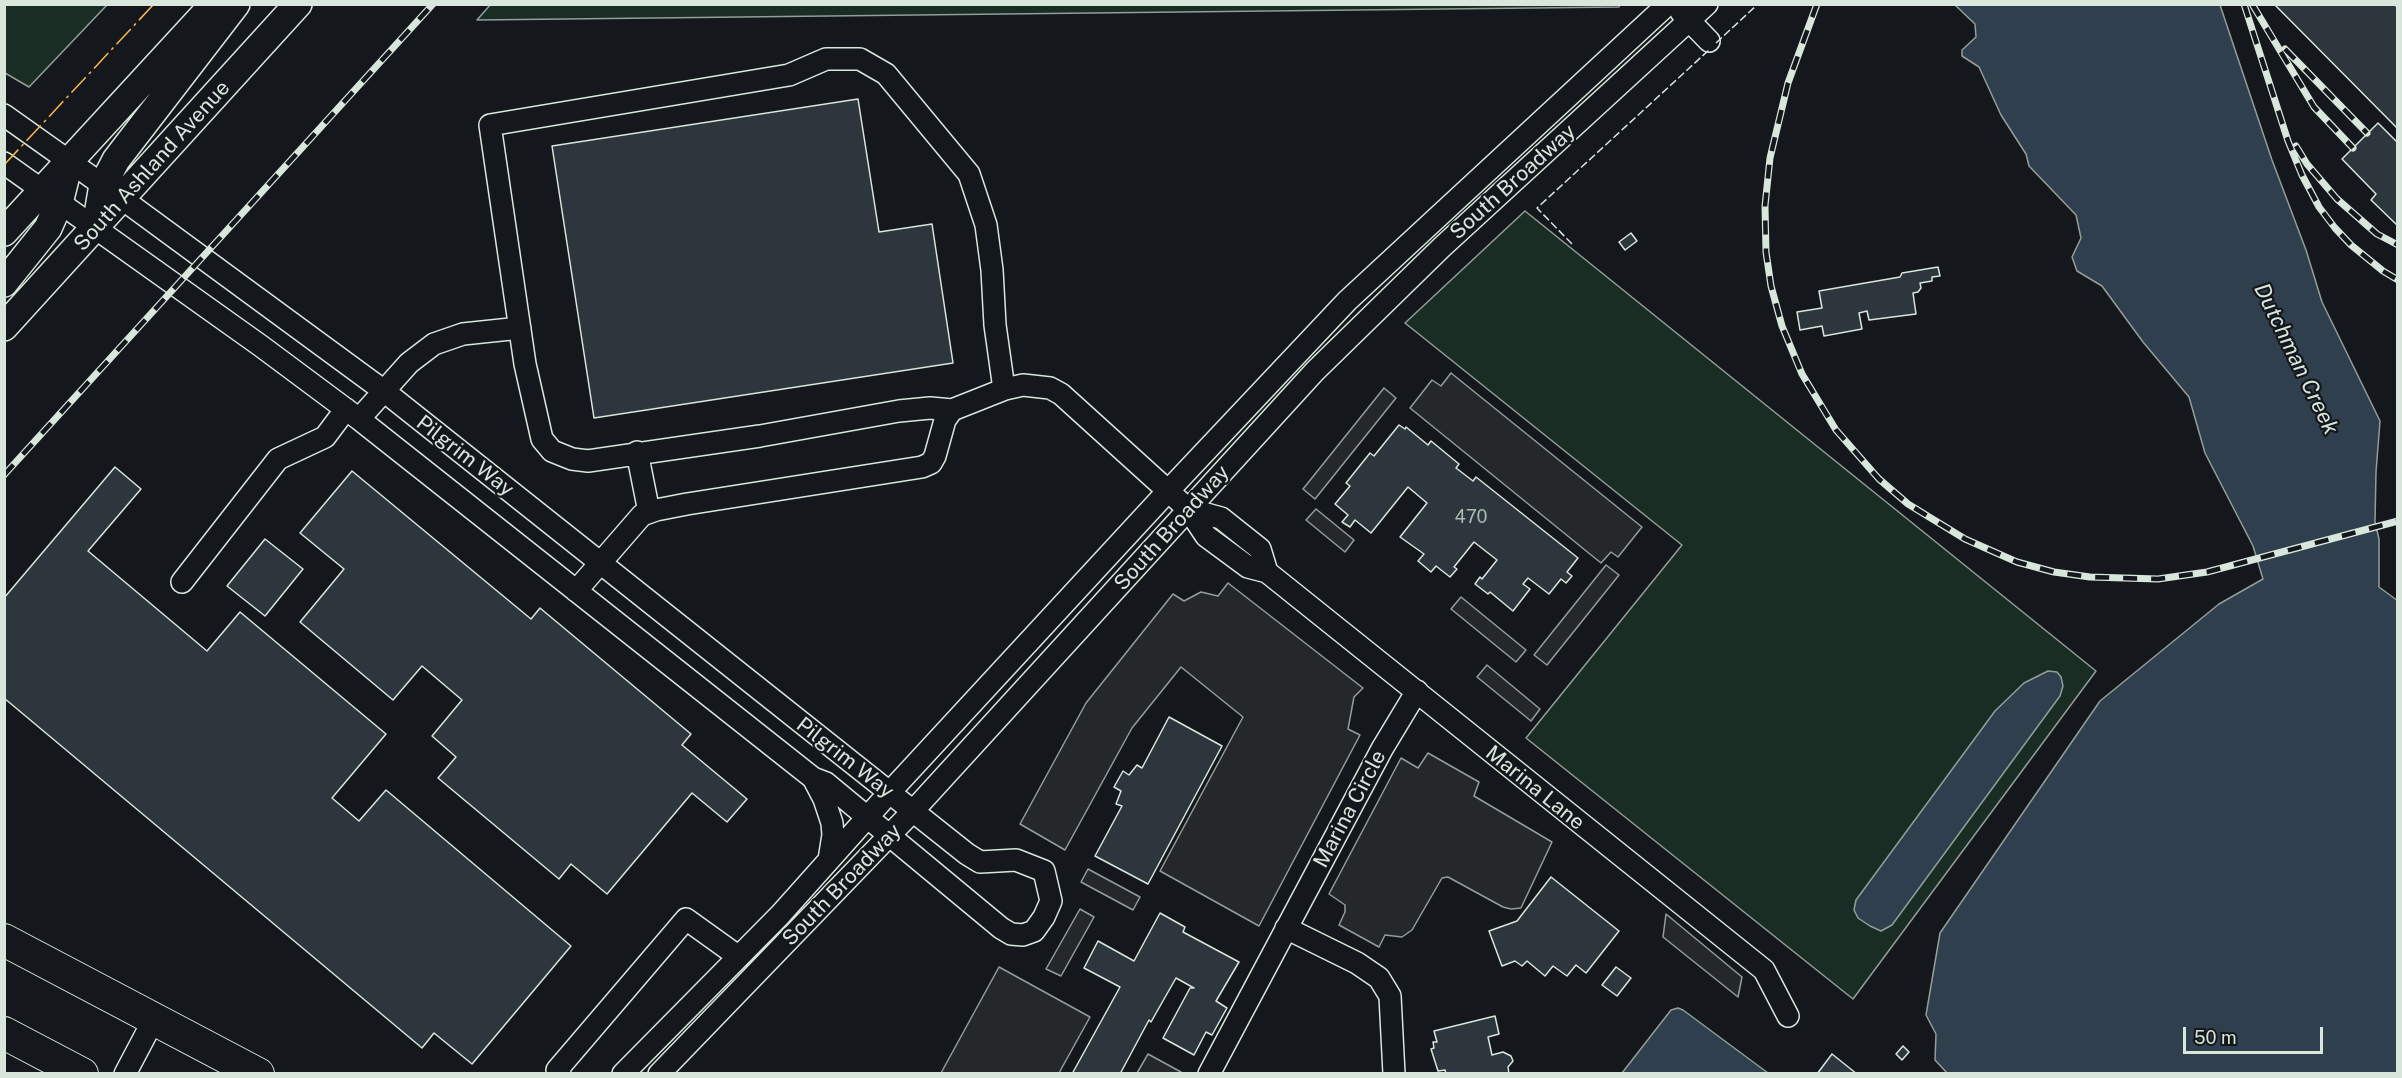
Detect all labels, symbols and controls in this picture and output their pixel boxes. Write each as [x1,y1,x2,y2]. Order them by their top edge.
street label: South Ashland Avenue [69,76,235,256]
street label: South Broadway [1445,119,1581,245]
water label: Dutchman Creek [2248,279,2344,439]
street label: Pilgrim Way [411,410,519,502]
street label: South Broadway [1109,460,1235,596]
house number: 470 [1455,506,1487,528]
street label: Pilgrim Way [791,712,899,804]
street label: Marina Lane [1480,740,1590,836]
street label: Marina Circle [1309,746,1391,872]
street label: South Broadway [777,819,907,951]
scale bar [2186,1015,2326,1053]
text: 50 m [2194,1027,2237,1048]

